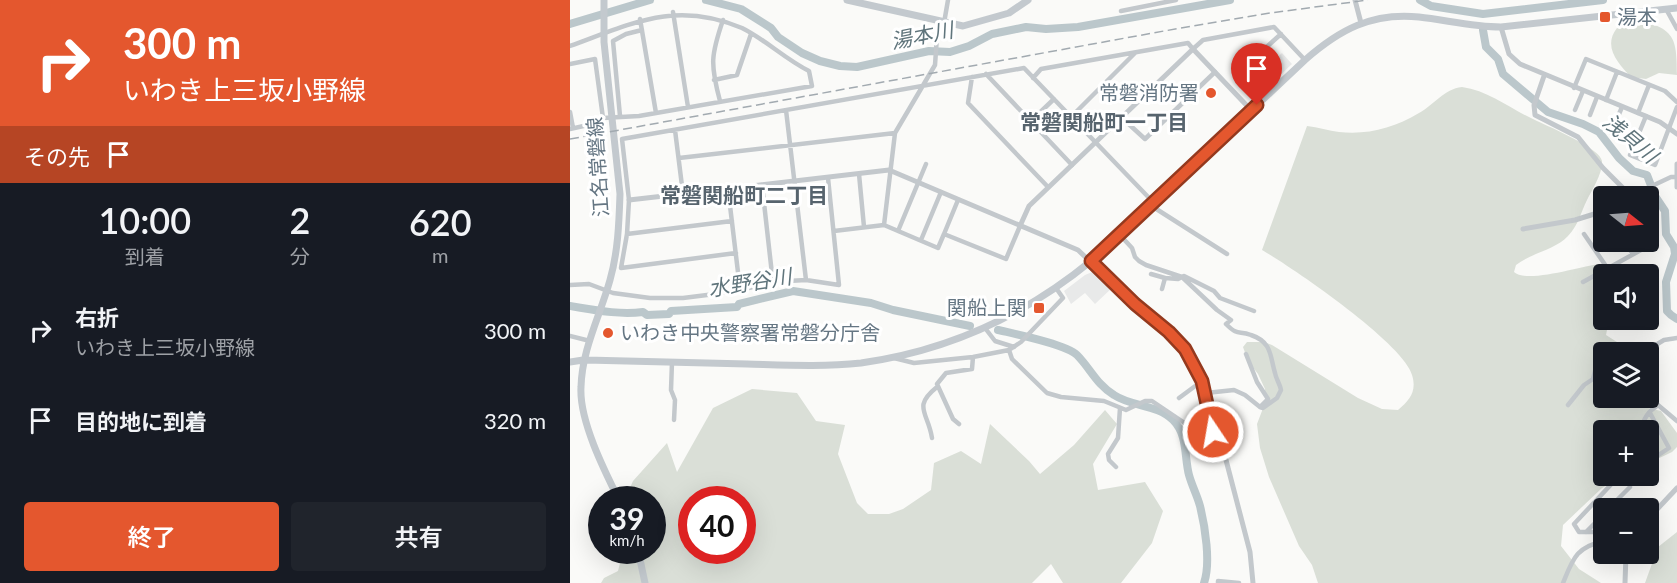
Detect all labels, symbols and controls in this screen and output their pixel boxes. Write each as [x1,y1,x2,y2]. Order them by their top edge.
place label: 湯本 [1617,4,1657,28]
marker: 湯本 [1598,10,1612,24]
water label: 湯本川 [888,16,957,53]
text: 300 m [123,18,241,68]
icon: right [24,24,102,102]
pin [1231,43,1282,105]
icon: arrive [1240,52,1273,85]
text: いわき上三坂小野線 [123,73,366,106]
place label: 常磐消防署 [1099,80,1199,104]
marker: 常磐消防署 [1204,86,1218,100]
water label: 浅貝川 [1599,108,1665,169]
district label: 常磐関船町一丁目 [1020,109,1188,134]
street label: 江名常磐線 [582,116,612,218]
icon: arrive [102,138,135,171]
text: その先 [24,143,90,170]
district label: 常磐関船町二丁目 [660,182,828,207]
north arrow [1593,186,1659,252]
map controls [1593,186,1659,564]
text: 10:00 [98,198,191,242]
text: 2 [290,198,310,242]
text: 620 [409,200,472,244]
text: m [432,243,448,267]
text: 到着 [125,244,165,268]
text: 分 [290,244,310,268]
water label: 水野谷川 [706,262,795,300]
button: sound [1593,264,1659,330]
place label: 関船上関 [947,295,1027,319]
marker: 関船上関 [1032,301,1046,315]
text: 右折 [75,304,119,331]
icon: right [24,314,57,347]
text: 300 m [484,317,546,344]
place label: いわき中央警察署常磐分庁舎 [620,320,880,344]
marker: いわき中央警察署常磐分庁舎 [601,326,615,340]
text: いわき上三坂小野線 [75,335,255,359]
button: layers [1593,342,1659,408]
position arrow [1181,400,1245,464]
icon: arrive [24,404,57,437]
text: 320 m [484,407,546,434]
text: 目的地に到着 [75,408,207,435]
button: + [1593,420,1659,486]
speed limit sign: 40 [678,486,756,564]
button: − [1593,498,1659,564]
text: 39 [610,500,644,536]
button: 終了 [24,502,279,571]
button: 共有 [291,502,546,571]
text: km/h [609,531,645,549]

